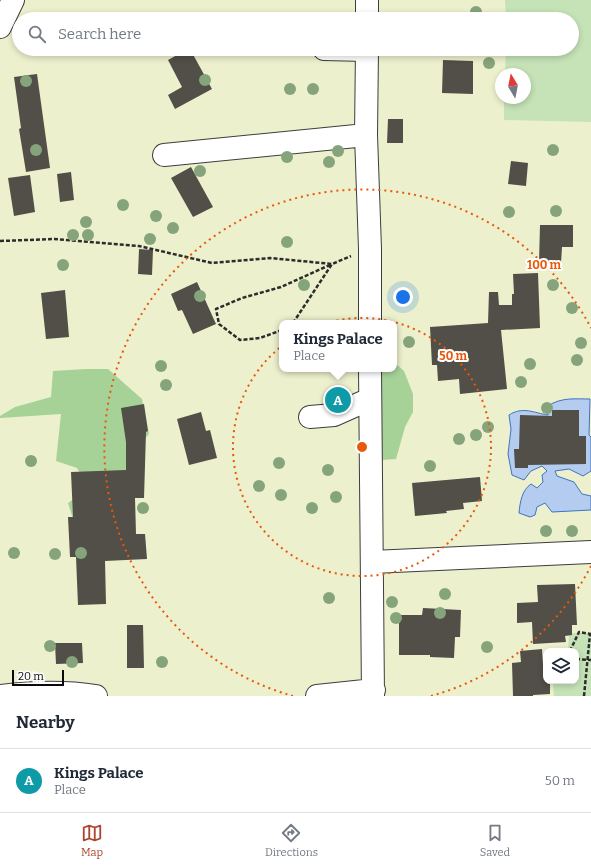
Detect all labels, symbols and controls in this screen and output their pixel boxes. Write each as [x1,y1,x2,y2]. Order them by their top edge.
search box [12,12,579,56]
icon: search [26,23,48,45]
text: Search here [58,25,141,43]
north arrow [495,68,531,104]
text: 100 m [527,258,562,272]
your location [393,287,413,307]
popup [279,320,397,372]
text: Kings Palace [293,330,383,348]
text: Place [293,348,325,363]
text: 50 m [439,349,467,363]
pin: A [325,385,351,415]
centre of rings [355,440,369,454]
map controls [543,648,579,684]
button: layers [543,648,579,684]
scale bar [12,668,64,687]
text: 20 m [18,670,44,683]
text: Nearby [16,712,75,733]
text: Kings Palace [54,764,144,782]
text: A [24,773,34,788]
text: 50 m [545,773,575,788]
text: Place [54,782,86,797]
tab: Map [81,822,103,859]
tab: Directions [265,822,318,859]
tab: Saved [480,822,510,859]

